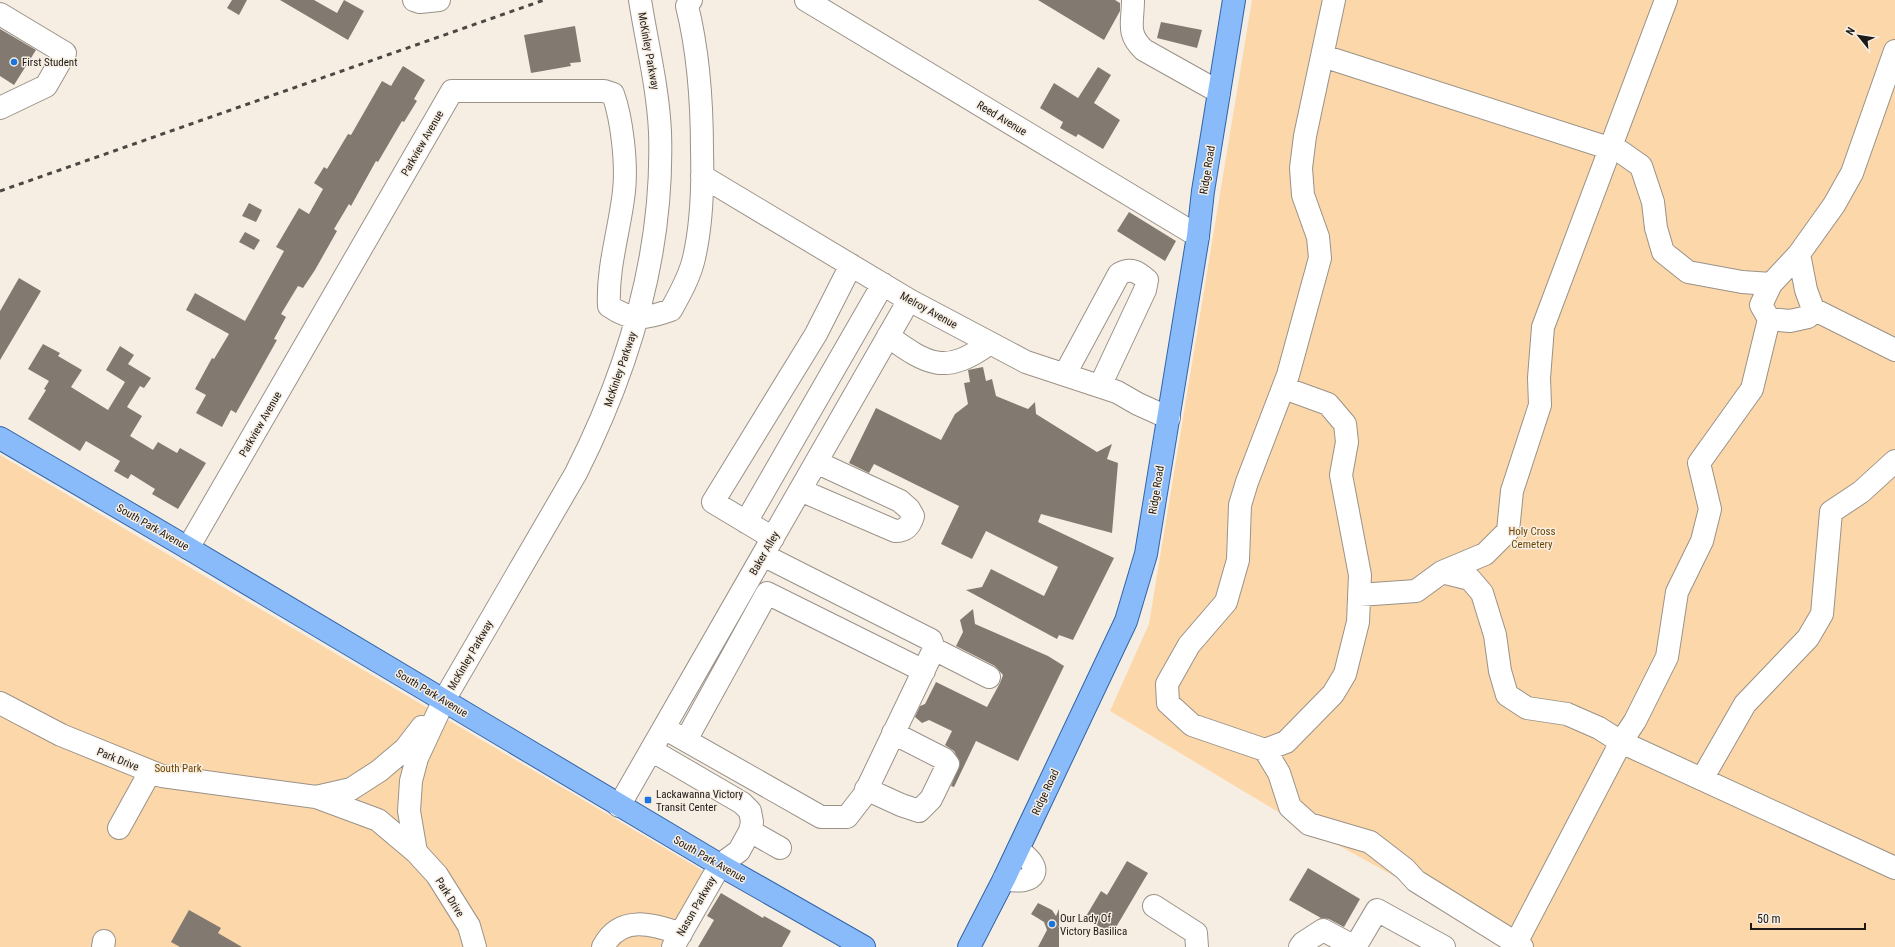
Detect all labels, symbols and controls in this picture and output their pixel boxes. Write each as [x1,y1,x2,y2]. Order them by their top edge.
street label: McKinley Parkway [635,11,662,91]
north arrow [1839,16,1879,56]
text: N [1843,25,1858,37]
place label: First Student [22,56,77,69]
marker: First Student [9,57,19,67]
street label: Reed Avenue [974,98,1029,138]
street label: Parkview Avenue [398,108,446,178]
street label: Ridge Road [1197,145,1218,195]
street label: Melroy Avenue [898,289,960,332]
street label: McKinley Parkway [602,330,640,408]
street label: Parkview Avenue [236,389,284,459]
street label: Ridge Road [1146,465,1167,515]
street label: South Park Avenue [114,501,191,553]
park label: Holy Cross Cemetery [1508,525,1556,551]
street label: Baker Alley [747,529,782,577]
street label: McKinley Parkway [445,618,496,692]
street label: South Park Avenue [393,667,470,720]
street label: Park Drive [95,745,141,774]
park label: South Park [154,762,202,775]
street label: Ridge Road [1029,767,1062,817]
place label: Lackawanna Victory Transit Center [656,788,744,814]
marker: Lackawanna Victory Transit Center [643,795,653,805]
street label: South Park Avenue [671,833,748,885]
street label: Nason Parkway [674,874,719,939]
street label: Park Drive [432,875,467,919]
scale bar [1751,905,1865,931]
place label: Our Lady Of Victory Basilica [1060,912,1127,938]
text: 50 m [1757,912,1781,926]
marker: Our Lady Of Victory Basilica [1047,919,1057,929]

